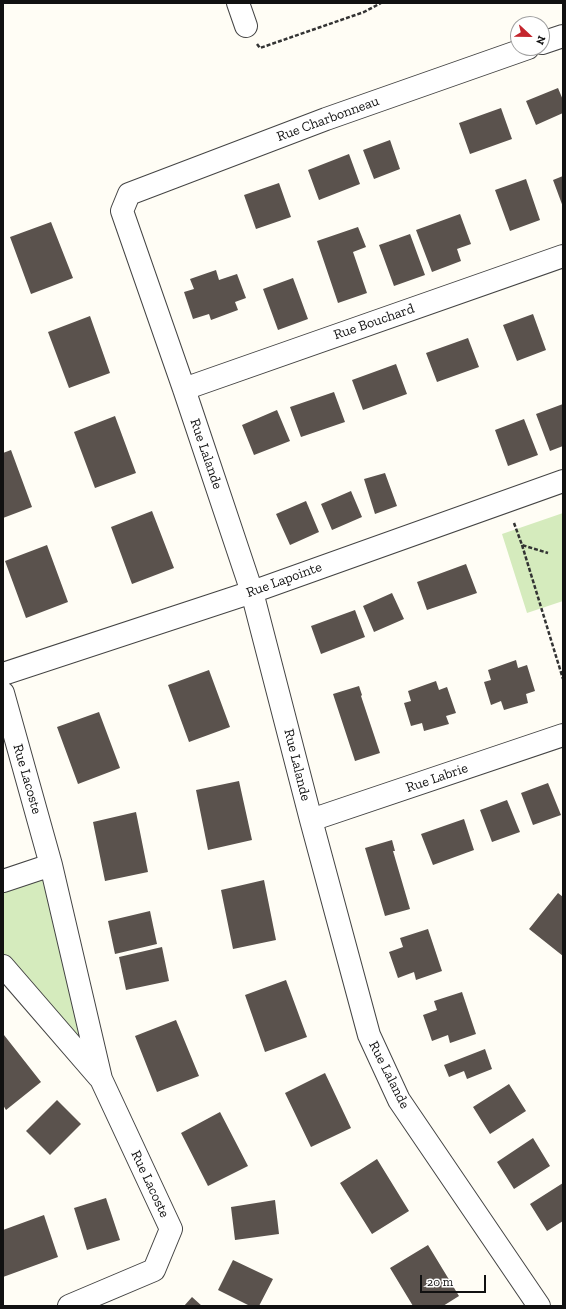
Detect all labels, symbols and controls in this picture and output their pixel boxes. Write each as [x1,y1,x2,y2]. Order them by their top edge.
north arrow [510,16,550,56]
text: N [533,34,548,47]
street label: Rue Charbonneau [275,93,381,145]
street label: Rue Bouchard [331,300,417,344]
street label: Rue Lalande [186,417,226,491]
street label: Rue Lapointe [244,559,324,601]
street label: Rue Lalande [280,727,314,803]
street label: Rue Lacoste [9,742,45,816]
street label: Rue Labrie [404,760,470,796]
street label: Rue Lalande [365,1038,413,1112]
street label: Rue Lacoste [127,1148,173,1220]
scale bar [422,1267,488,1293]
text: 20 m [427,1275,453,1289]

